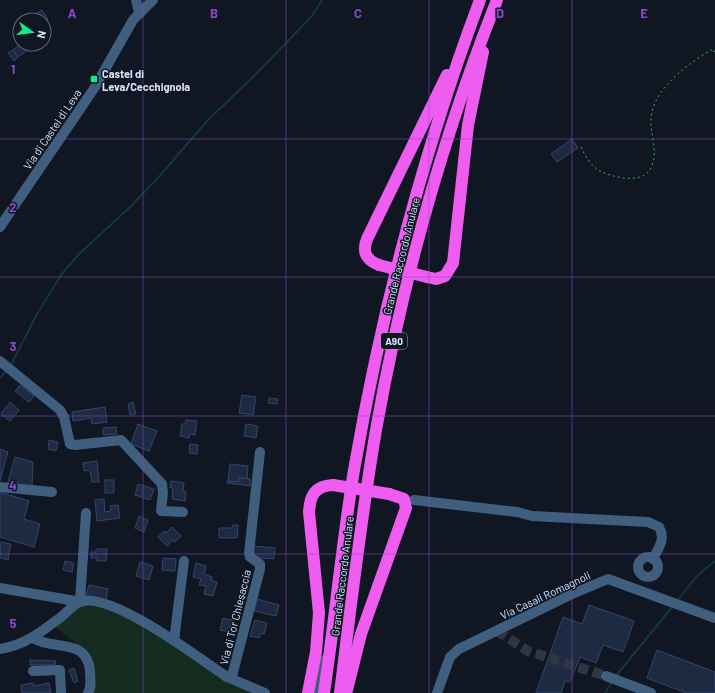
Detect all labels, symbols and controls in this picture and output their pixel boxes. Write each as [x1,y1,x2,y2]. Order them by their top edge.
text: A [68,5,77,21]
text: B [210,5,218,21]
text: C [354,5,362,21]
text: D [496,5,504,21]
text: E [640,5,648,21]
north arrow [12,12,52,52]
text: N [35,29,49,40]
text: 1 [11,61,15,77]
place label: Castel di Leva/Cecchignola [102,67,190,93]
marker: Castel di Leva/Cecchignola [89,74,99,84]
street label: Via di Castel di Leva [20,86,84,172]
street label: Grande Raccordo Anulare [380,196,422,316]
text: 2 [9,199,17,215]
road number: A90 [381,333,407,349]
text: 3 [9,338,17,354]
text: 4 [9,477,17,493]
street label: Grande Raccordo Anulare [328,515,356,637]
street label: Via di Tor Chiesaccia [217,568,253,666]
street label: Via Casali Romagnoli [498,568,592,622]
text: 5 [9,615,17,631]

